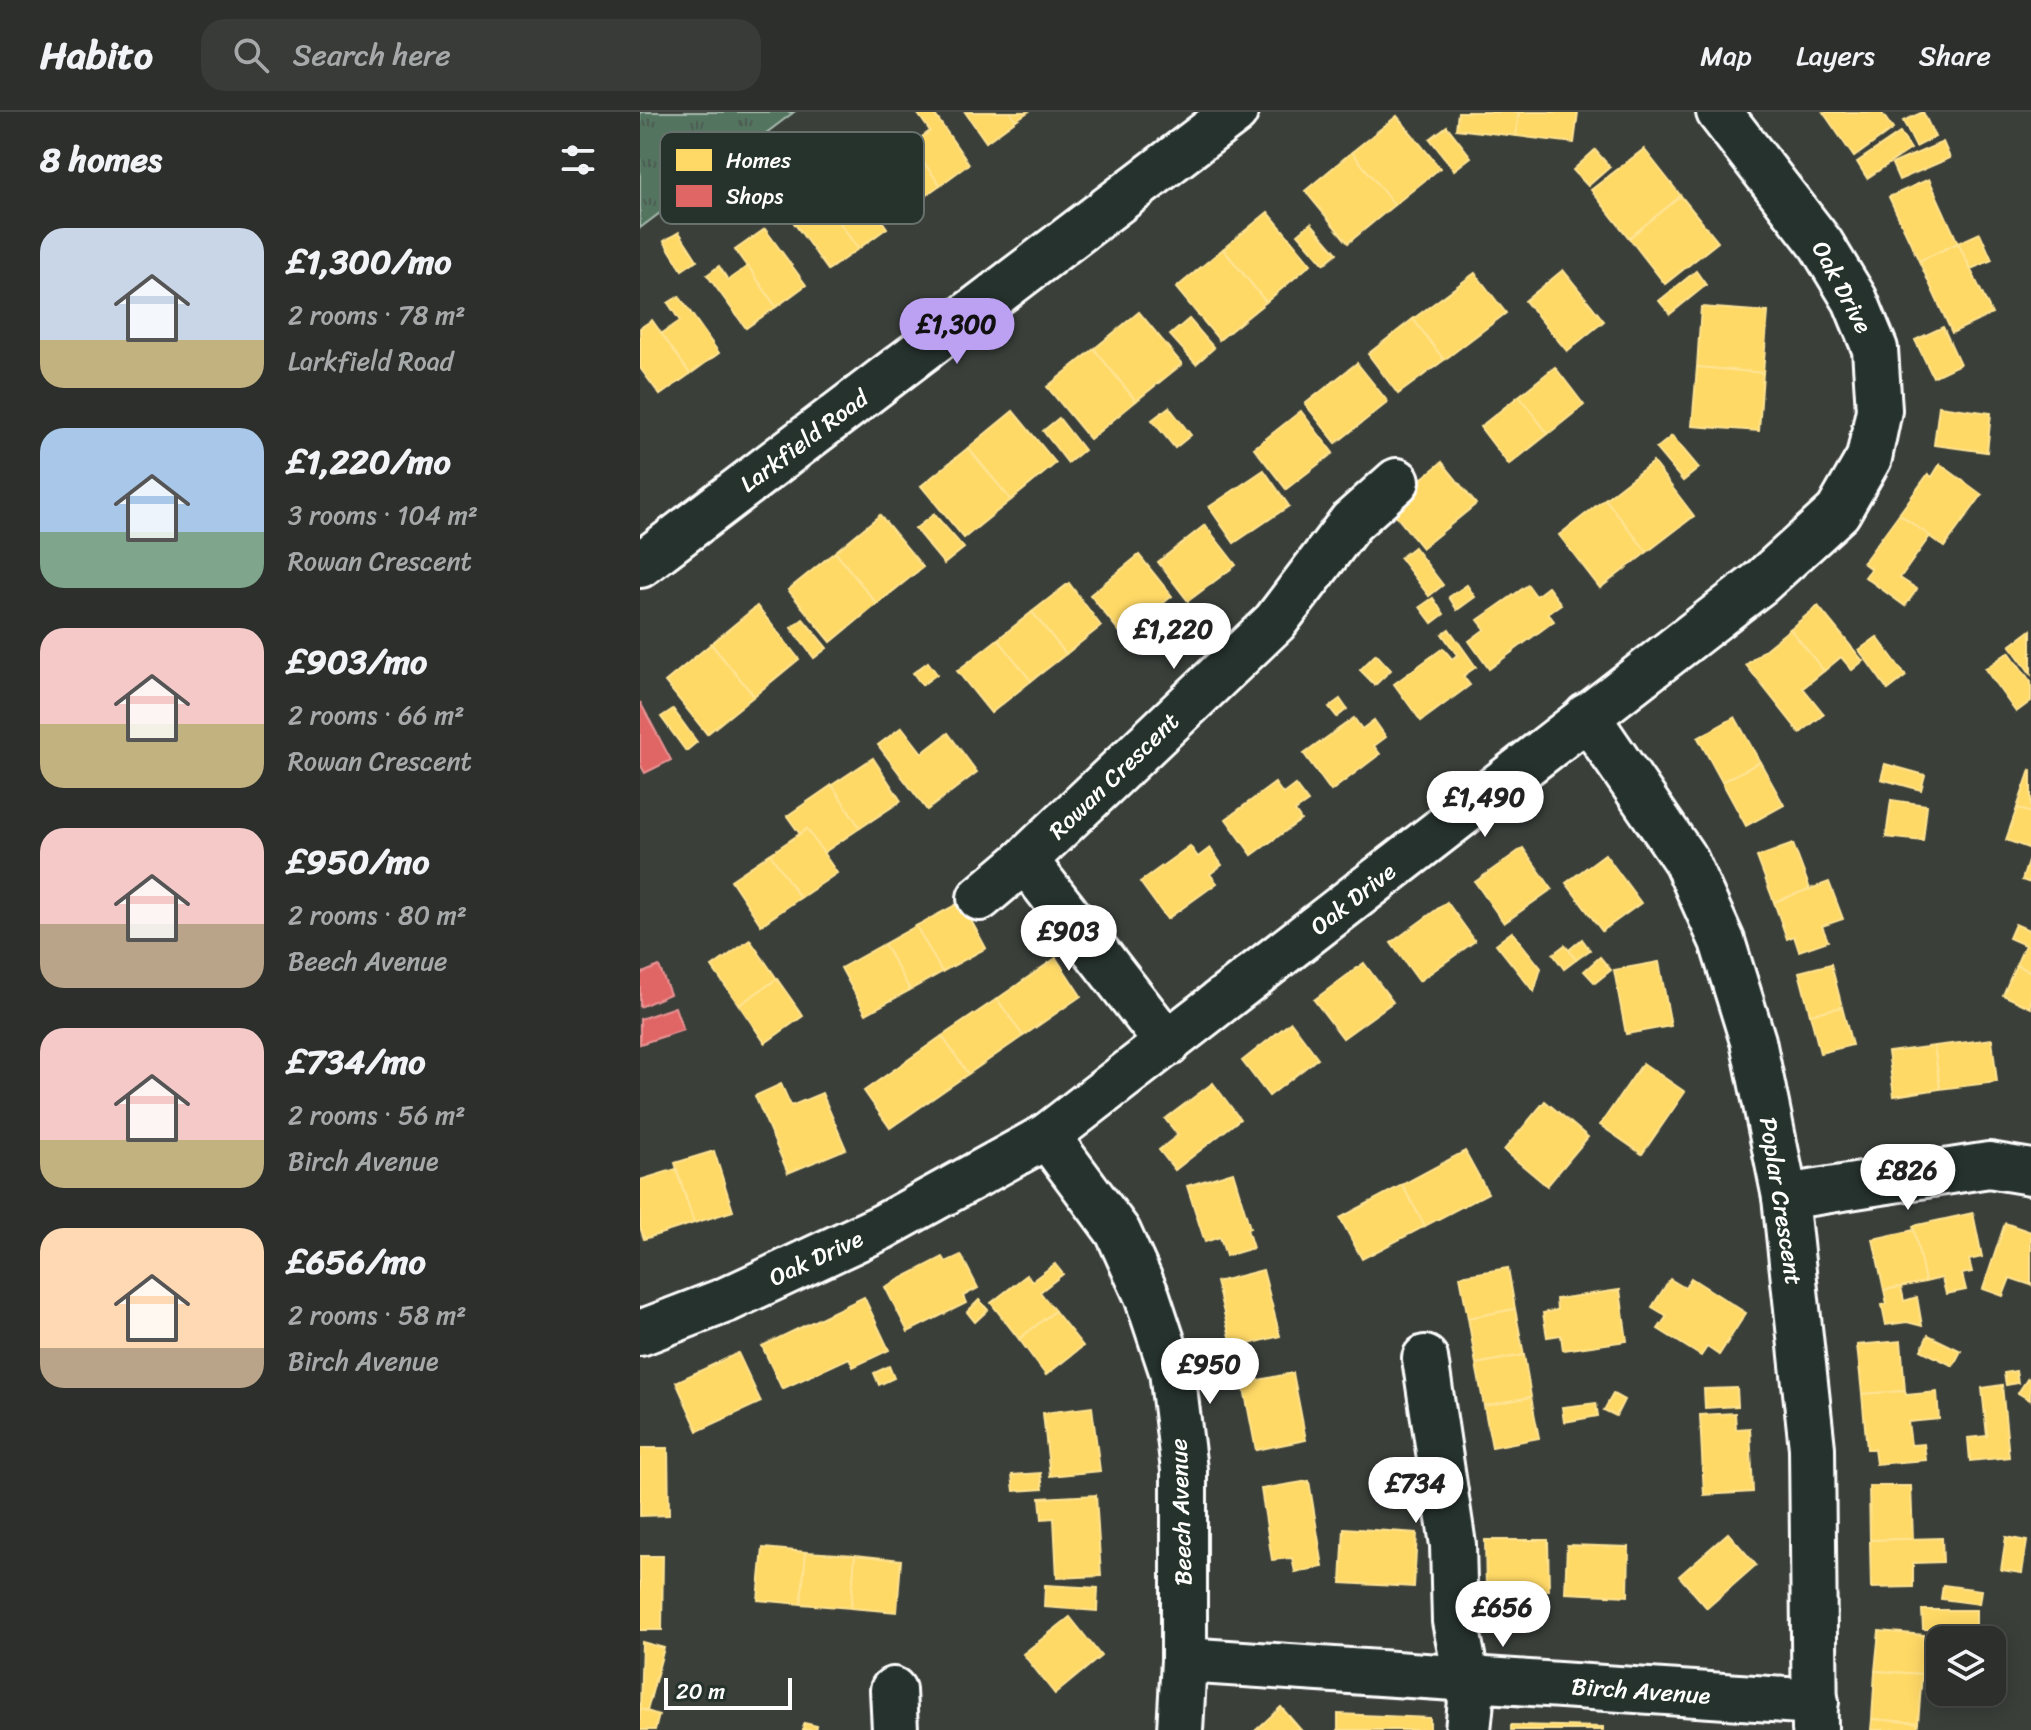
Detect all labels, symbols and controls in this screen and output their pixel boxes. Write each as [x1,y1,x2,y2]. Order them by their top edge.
search box [201,19,761,91]
text: Habito [40,22,153,89]
text: Search here [293,28,451,82]
text: Map [1700,31,1752,80]
text: Layers [1796,31,1875,80]
text: Share [1919,31,1991,80]
icon: search [229,33,273,77]
text: 8 homes [40,130,162,190]
legend [660,132,924,224]
icon: filters [556,138,600,182]
text: Homes [726,141,792,180]
text: Shops [726,177,783,216]
text: £1,300/mo [288,232,452,292]
street label: Oak Drive [1800,233,1884,341]
icon: home [104,260,200,356]
text: 2 rooms · 78 m² [288,292,465,338]
pin: £1,300 [892,298,1022,366]
text: £1,300 [917,301,997,347]
text: Larkfield Road [288,338,453,384]
street label: Larkfield Road [730,377,879,504]
text: £1,220/mo [288,432,451,492]
icon: home [104,460,200,556]
text: 3 rooms · 104 m² [288,492,478,538]
text: Rowan Crescent [288,538,472,584]
pin: £1,220 [1109,603,1239,671]
text: £1,220 [1135,606,1213,652]
text: £903/mo [288,632,427,692]
icon: home [104,660,200,756]
text: 2 rooms · 66 m² [288,692,464,738]
street label: Rowan Crescent [1038,702,1190,850]
text: Rowan Crescent [288,738,472,784]
pin: £1,490 [1420,771,1550,839]
text: £1,490 [1445,774,1525,820]
text: £950/mo [288,832,429,892]
street label: Oak Drive [1301,851,1406,946]
icon: home [104,860,200,956]
text: 2 rooms · 80 m² [288,892,467,938]
pin: £903 [1022,905,1116,973]
text: £903 [1039,908,1099,954]
text: Beech Avenue [288,938,447,984]
text: £734/mo [288,1032,426,1092]
icon: home [104,1060,200,1156]
text: 2 rooms · 56 m² [288,1092,466,1138]
street label: Poplar Crescent [1747,1114,1815,1288]
text: Birch Avenue [288,1138,439,1184]
pin: £826 [1861,1144,1955,1212]
text: £826 [1878,1147,1938,1193]
street label: Oak Drive [762,1218,871,1298]
text: £656/mo [288,1232,426,1292]
icon: home [104,1260,200,1356]
text: 2 rooms · 58 m² [288,1292,466,1338]
text: Birch Avenue [288,1338,439,1384]
pin: £950 [1163,1338,1257,1406]
text: £950 [1179,1341,1241,1387]
street label: Beech Avenue [1157,1438,1205,1586]
pin: £734 [1369,1457,1463,1525]
text: £734 [1386,1460,1446,1506]
pin: £656 [1456,1581,1550,1649]
text: £656 [1473,1584,1533,1630]
map controls [1926,1626,2006,1706]
button: layers [1926,1626,2006,1706]
street label: Birch Avenue [1570,1665,1712,1717]
text: 20 m [676,1672,725,1711]
scale bar [664,1674,792,1710]

